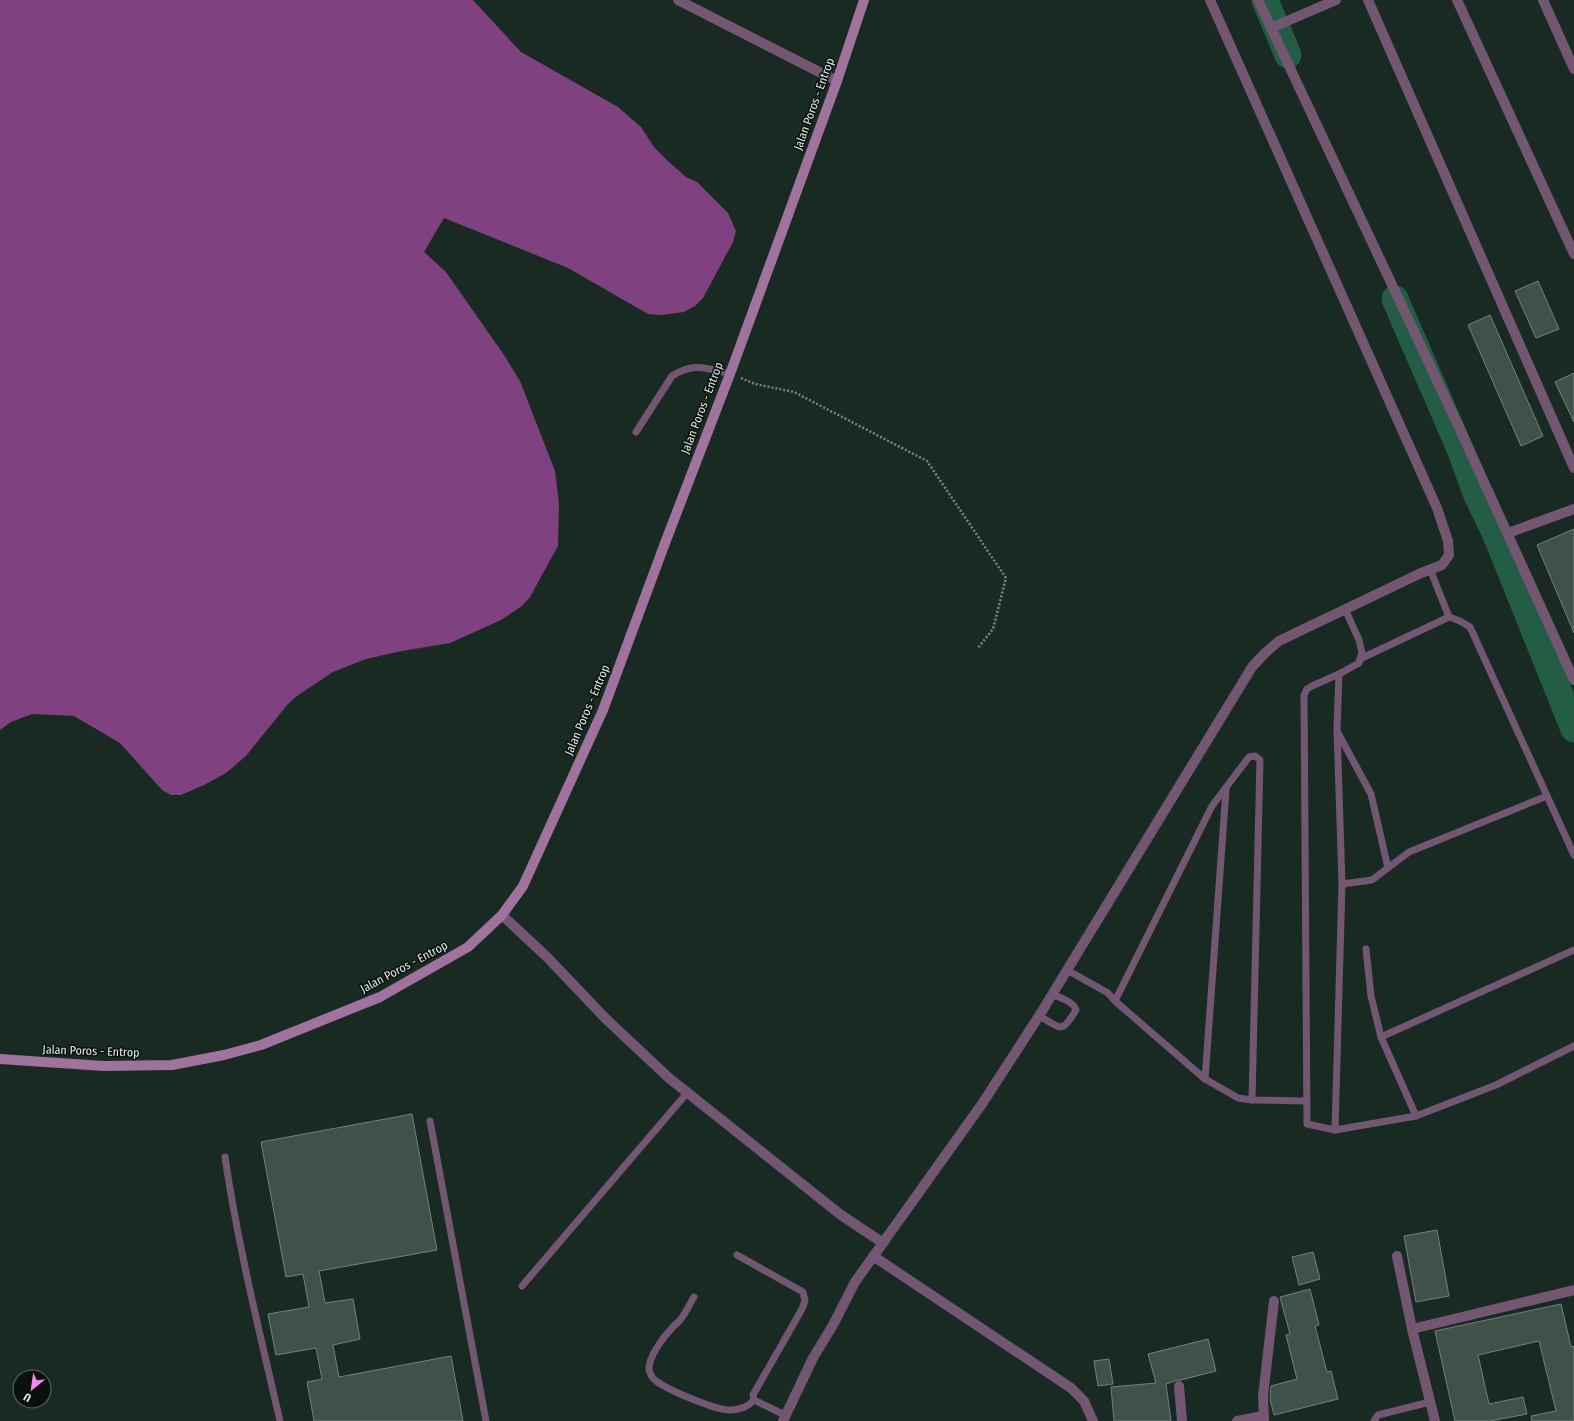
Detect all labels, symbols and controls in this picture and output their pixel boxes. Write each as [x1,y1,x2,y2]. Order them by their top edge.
street label: Jalan Poros - Entrop [791,56,837,152]
street label: Jalan Poros - Entrop [678,360,726,456]
street label: Jalan Poros - Entrop [562,663,612,757]
street label: Jalan Poros - Entrop [358,938,450,996]
street label: Jalan Poros - Entrop [42,1042,140,1060]
north arrow [12,1369,52,1409]
text: U [21,1390,33,1405]

